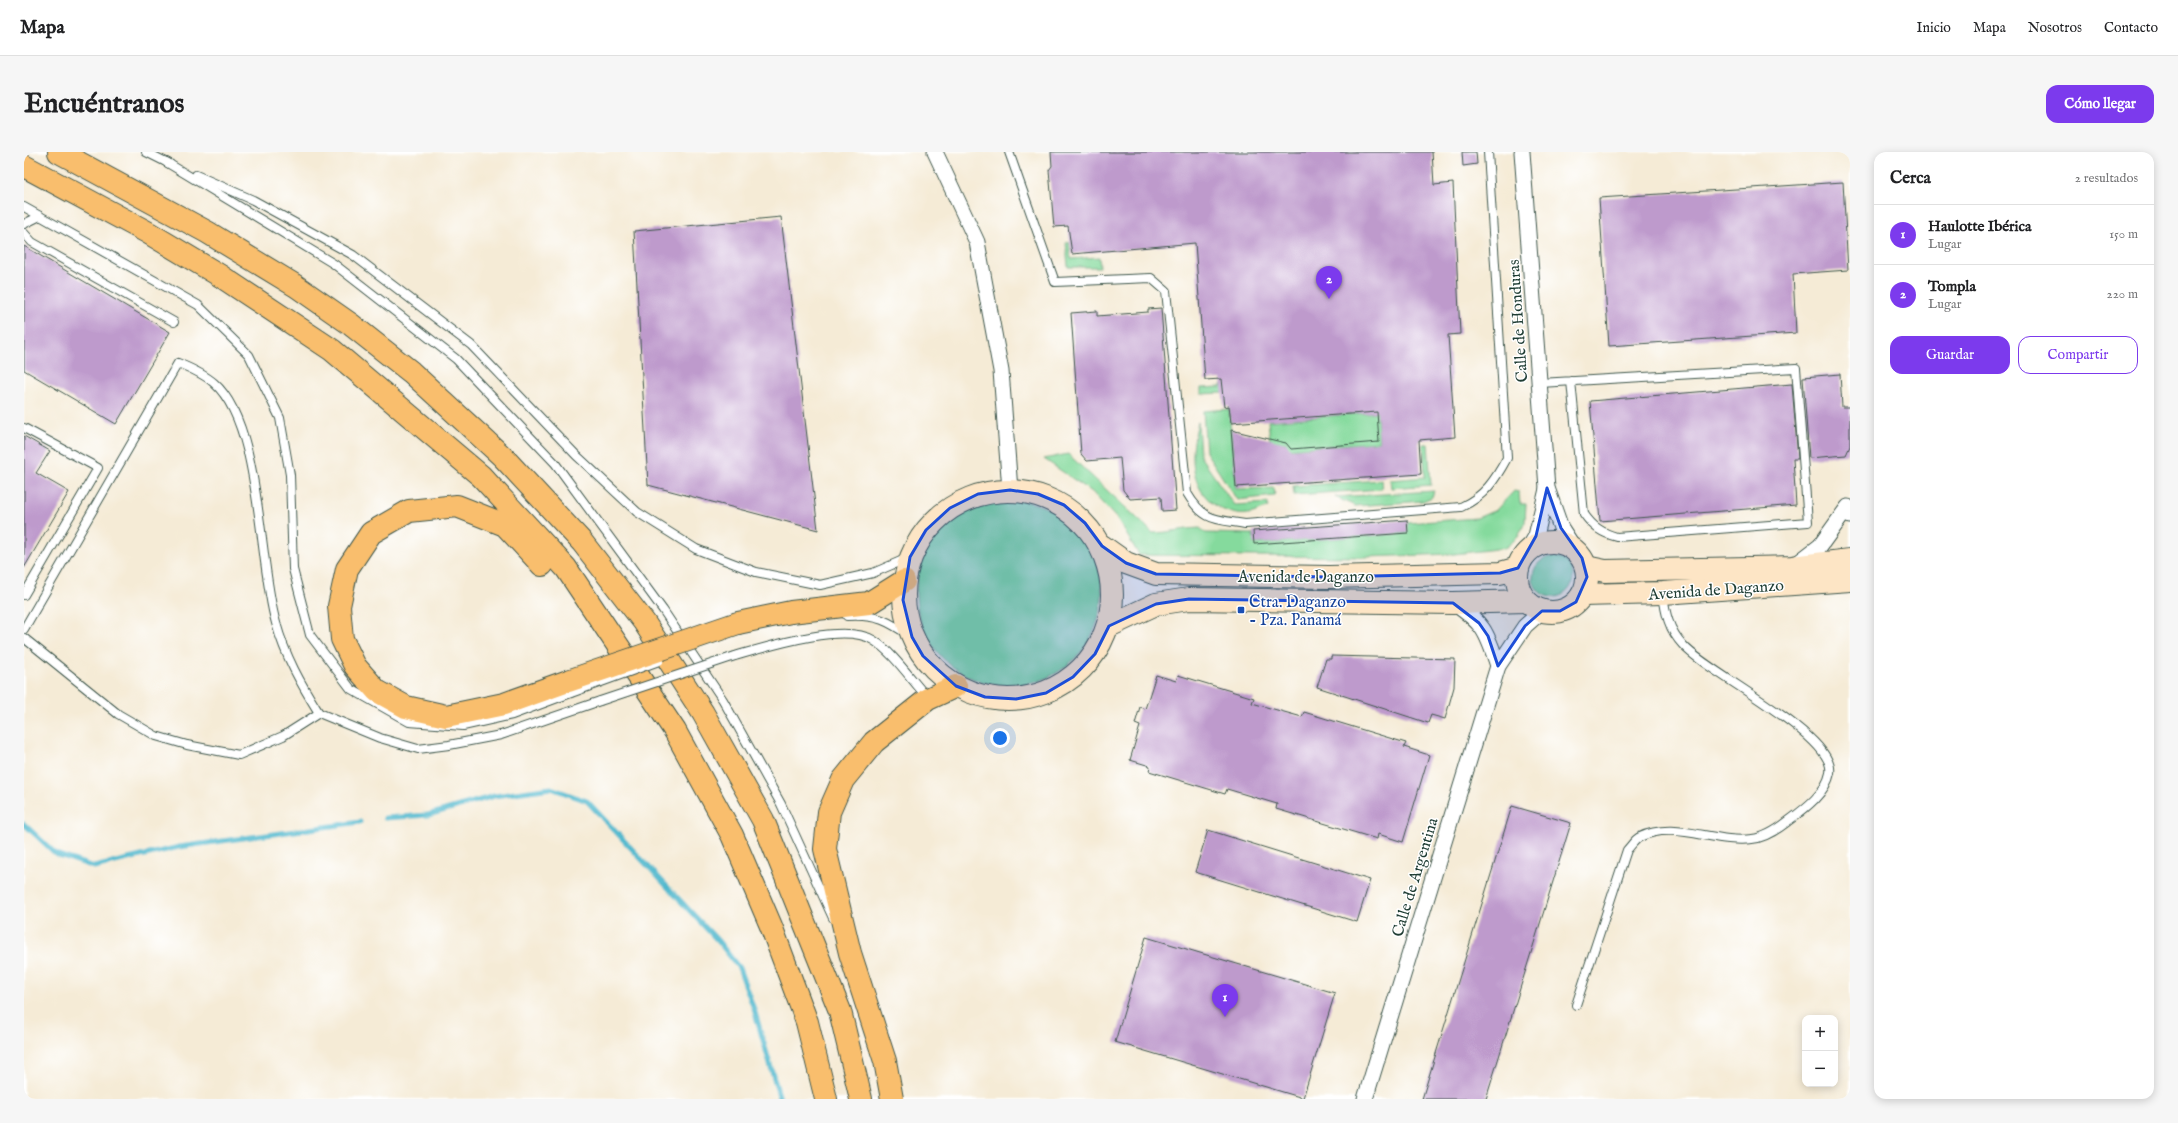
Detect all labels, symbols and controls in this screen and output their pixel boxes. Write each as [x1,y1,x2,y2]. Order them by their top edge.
text: Mapa [20,16,65,40]
text: Inicio [1916,19,1951,37]
text: Mapa [1973,19,2006,37]
text: Nosotros [2028,19,2082,37]
text: Contacto [2104,19,2158,37]
button: Cómo llegar [2046,85,2154,123]
text: Encuéntranos [24,87,184,122]
text: Cerca [1890,168,1931,189]
text: 2 resultados [2075,170,2138,187]
text: Haulotte Ibérica [1928,217,2031,236]
text: 1 [1901,226,1905,243]
text: 150 m [2109,226,2138,243]
text: Lugar [1928,236,1961,253]
street label: Calle de Honduras [1505,258,1533,383]
pin: 2 [1316,266,1342,299]
text: Tompla [1928,277,1976,296]
text: 2 [1900,286,1906,303]
text: 220 m [2107,286,2138,303]
text: Lugar [1928,296,1961,313]
button: Guardar [1890,336,2010,374]
button: Compartir [2018,336,2138,374]
street label: Avenida de Daganzo [1237,568,1374,588]
street label: Avenida de Daganzo [1647,576,1785,606]
place label: Ctra. Daganzo - Pza. Panamá [1249,593,1346,631]
marker: Ctra. Daganzo - Pza. Panamá [1236,605,1246,615]
your location [990,728,1010,748]
street label: Calle de Argentina [1388,815,1444,940]
pin: 1 [1212,984,1238,1017]
map controls [1802,1015,1838,1087]
button: + [1802,1015,1838,1051]
button: − [1802,1051,1838,1087]

